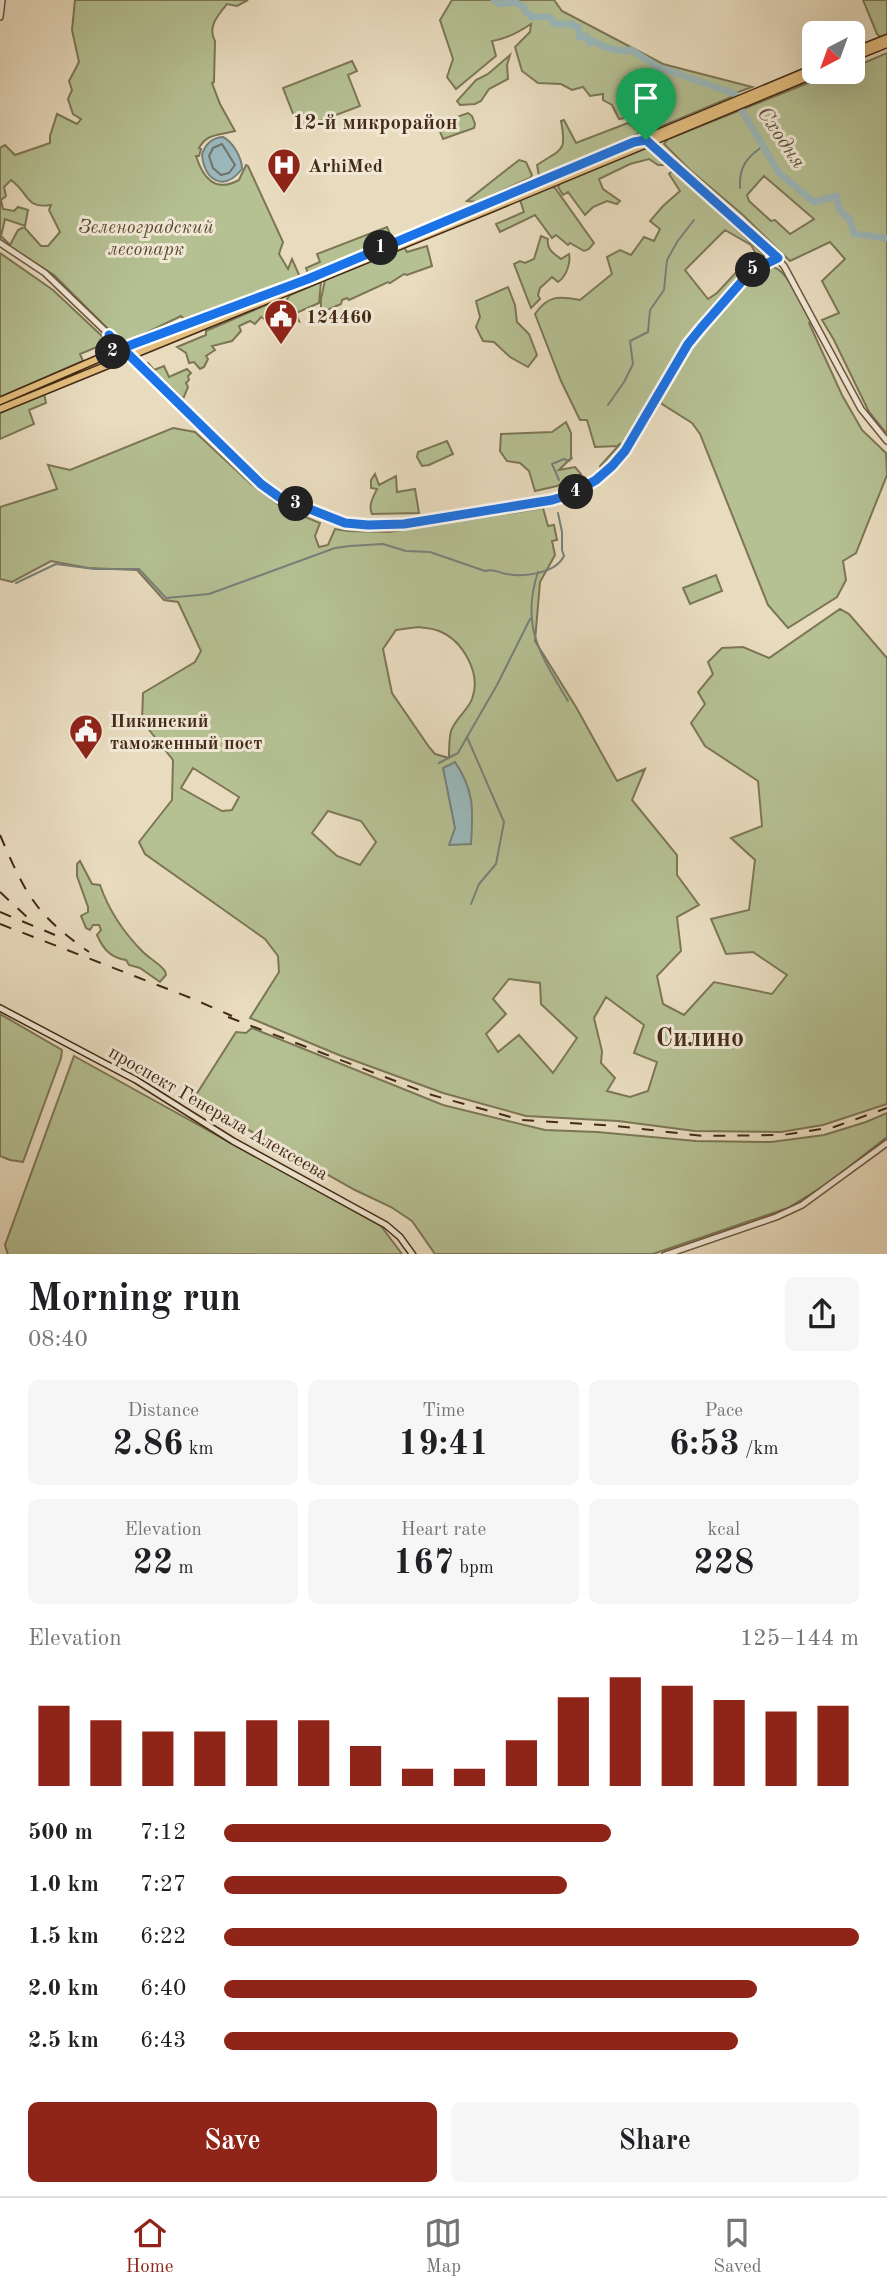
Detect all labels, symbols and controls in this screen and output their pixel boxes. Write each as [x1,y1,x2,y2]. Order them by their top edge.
north arrow [802,21,864,84]
map controls [802,21,865,84]
pin [616,68,676,140]
icon: arrive [627,79,665,117]
water label: Сходня [753,103,809,172]
district label: 12-й микрорайон [292,113,458,134]
hospital icon: ArhiMed [265,146,303,195]
place label: ArhiMed [308,158,383,177]
park label: Зеленоградский лесопарк [78,218,214,260]
pin: 1 [364,230,398,266]
text: 1 [375,238,386,257]
pin: 5 [736,252,770,288]
text: 5 [747,260,758,279]
public building icon: 124460 [262,297,300,346]
place label: 124460 [306,309,372,328]
pin: 2 [96,334,130,370]
text: 2 [107,342,118,361]
pin: 4 [558,475,594,510]
text: 4 [570,482,581,501]
pin: 3 [278,486,314,522]
text: 3 [290,494,301,513]
public building icon: Пикинский таможенный пост [67,712,105,761]
place label: Пикинский таможенный пост [110,713,262,754]
district label: Силино [656,1026,744,1052]
street label: проспект Генерала Алексеева [105,1043,331,1185]
button: share [785,1277,859,1351]
text: Morning run [28,1281,241,1319]
text: 08:40 [28,1328,88,1351]
text: Distance [127,1402,199,1421]
text: Time [422,1402,465,1421]
text: Pace [705,1402,743,1421]
text: 2.86 [113,1427,183,1462]
text: 19:41 [398,1427,489,1462]
text: 6:53 [669,1427,740,1462]
text: km [183,1440,214,1459]
text: /km [740,1440,779,1459]
text: Elevation [125,1521,202,1540]
text: Heart rate [401,1521,486,1540]
text: kcal [707,1521,740,1540]
text: 22 [133,1546,173,1581]
text: 167 [393,1546,454,1581]
text: 228 [693,1546,754,1581]
text: m [173,1559,194,1578]
text: bpm [454,1559,494,1578]
text: Elevation [28,1627,122,1650]
text: 125–144 m [740,1627,859,1650]
text: 500 m [28,1821,93,1844]
text: 7:12 [140,1821,186,1844]
text: 1.0 km [28,1873,99,1896]
text: 7:27 [140,1873,186,1896]
text: 1.5 km [28,1925,99,1948]
text: 6:22 [140,1925,186,1948]
text: 2.0 km [28,1977,99,2000]
text: 6:40 [140,1977,186,2000]
text: 2.5 km [28,2029,99,2052]
text: 6:43 [140,2029,186,2052]
button: Save [28,2102,437,2182]
button: Share [451,2102,859,2182]
tab: Home [125,2214,174,2279]
tab: Map [424,2214,462,2279]
tab: Saved [713,2214,762,2279]

